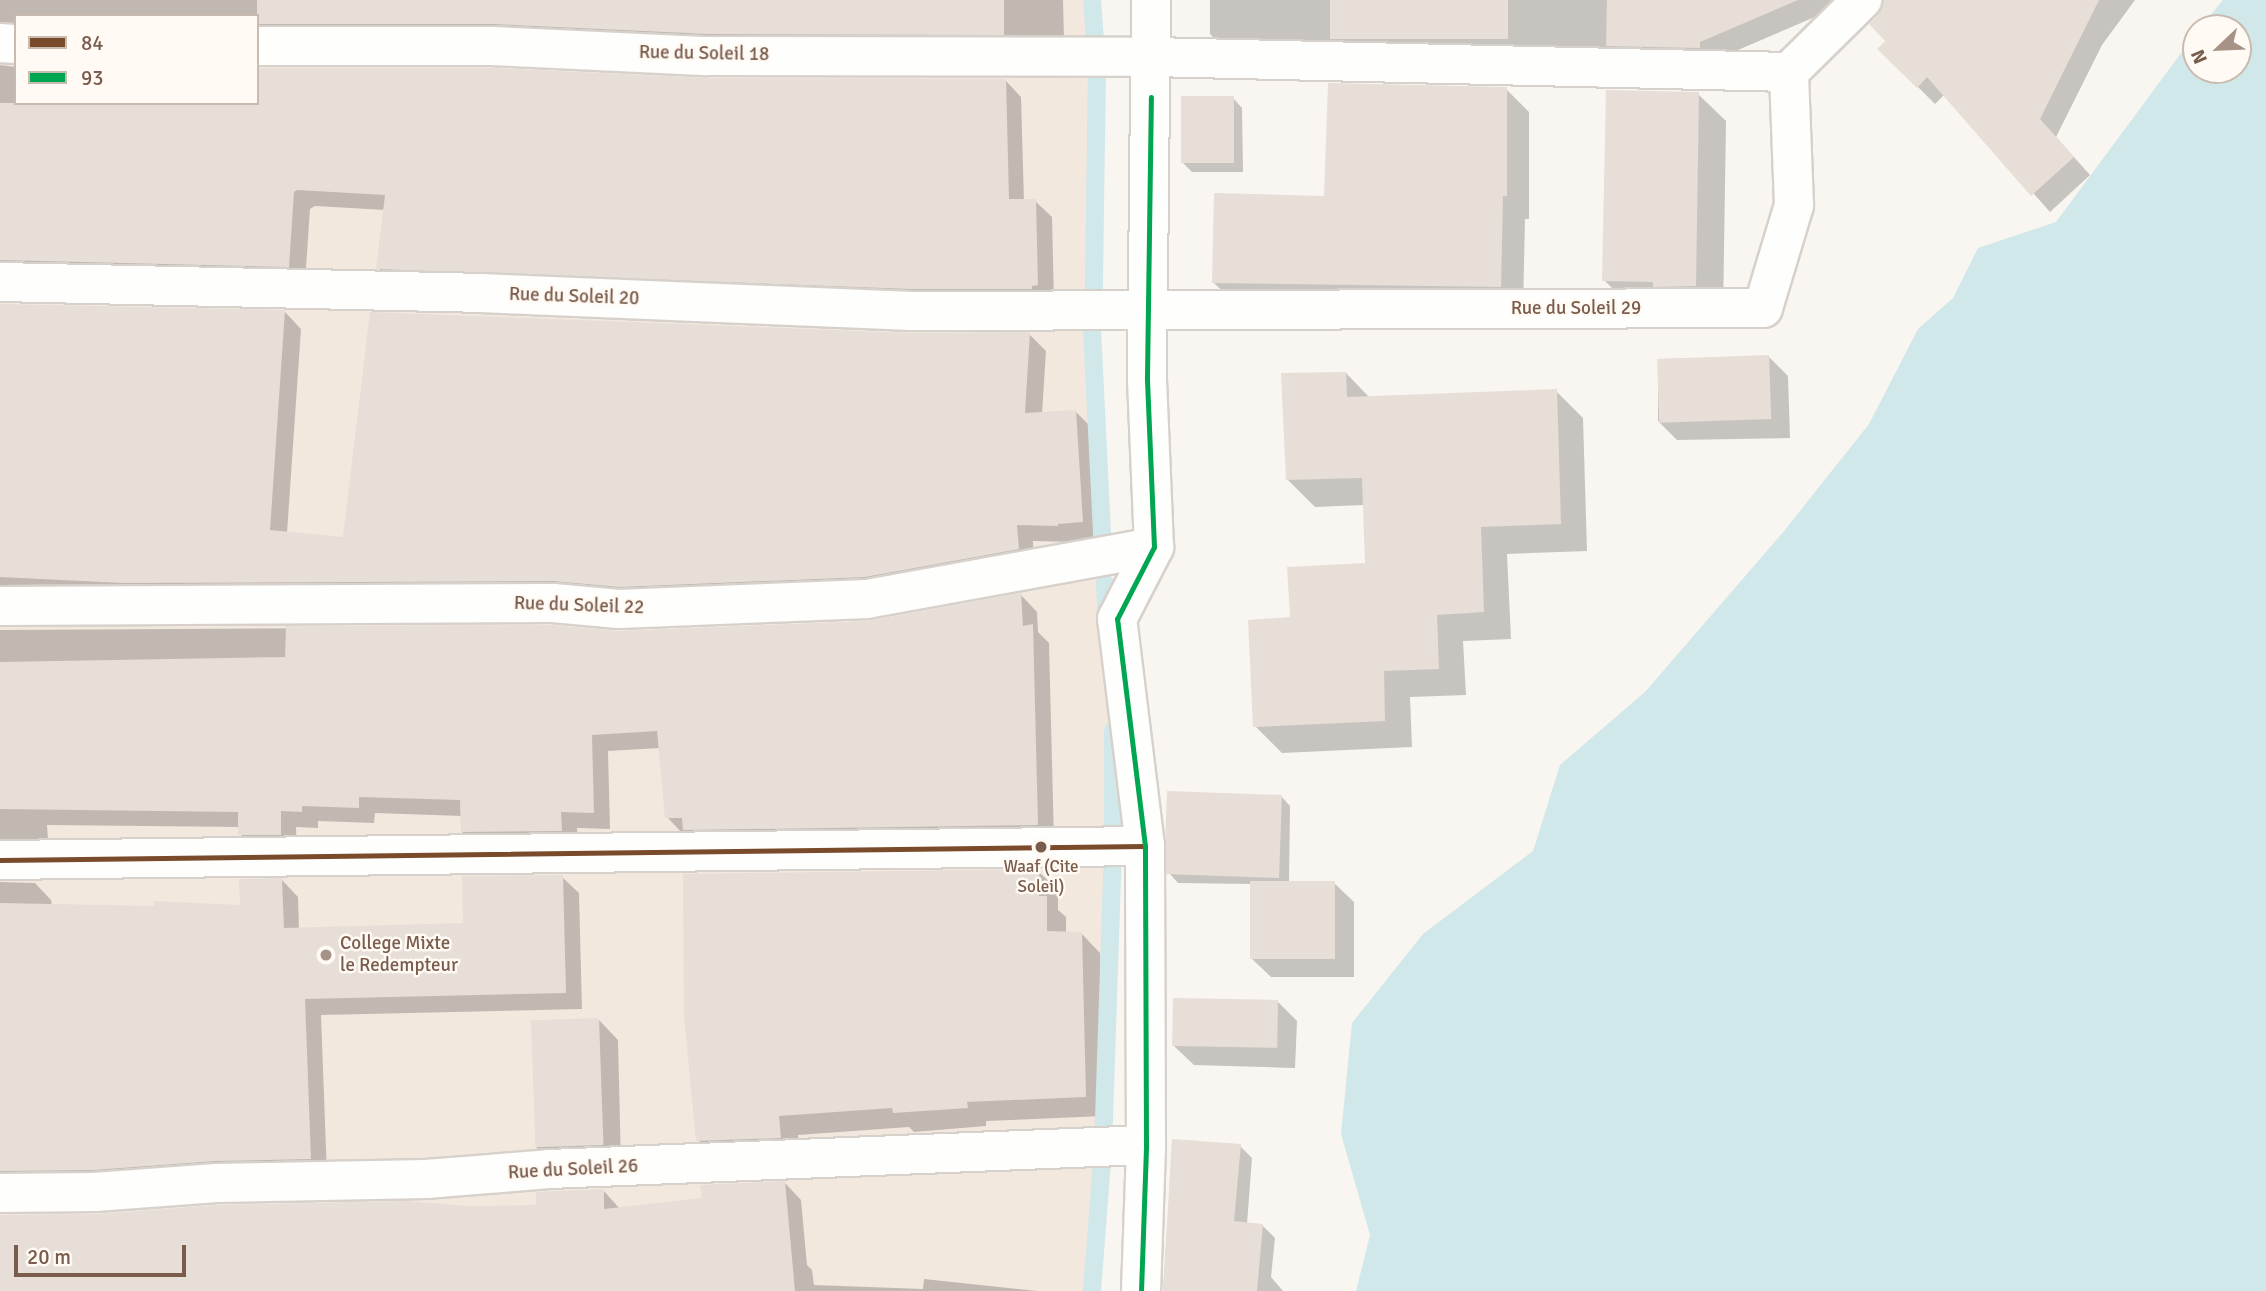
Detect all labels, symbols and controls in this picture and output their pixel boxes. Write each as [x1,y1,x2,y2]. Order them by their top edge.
legend [14,14,259,105]
north arrow [2182,14,2252,84]
text: 84 [81,30,104,56]
street label: Rue du Soleil 18 [639,41,769,67]
text: N [2186,46,2213,67]
text: 93 [81,65,104,91]
street label: Rue du Soleil 20 [508,283,640,311]
street label: Rue du Soleil 29 [1511,298,1641,320]
street label: Rue du Soleil 22 [513,592,645,620]
marker: Waaf (Cite Soleil) [1034,840,1048,854]
place label: Waaf (Cite Soleil) [1003,857,1079,897]
place label: College Mixte le Redempteur [340,933,458,977]
marker: College Mixte le Redempteur [318,947,334,963]
street label: Rue du Soleil 26 [507,1155,639,1185]
scale bar [18,1232,189,1276]
text: 20 m [27,1244,71,1270]

